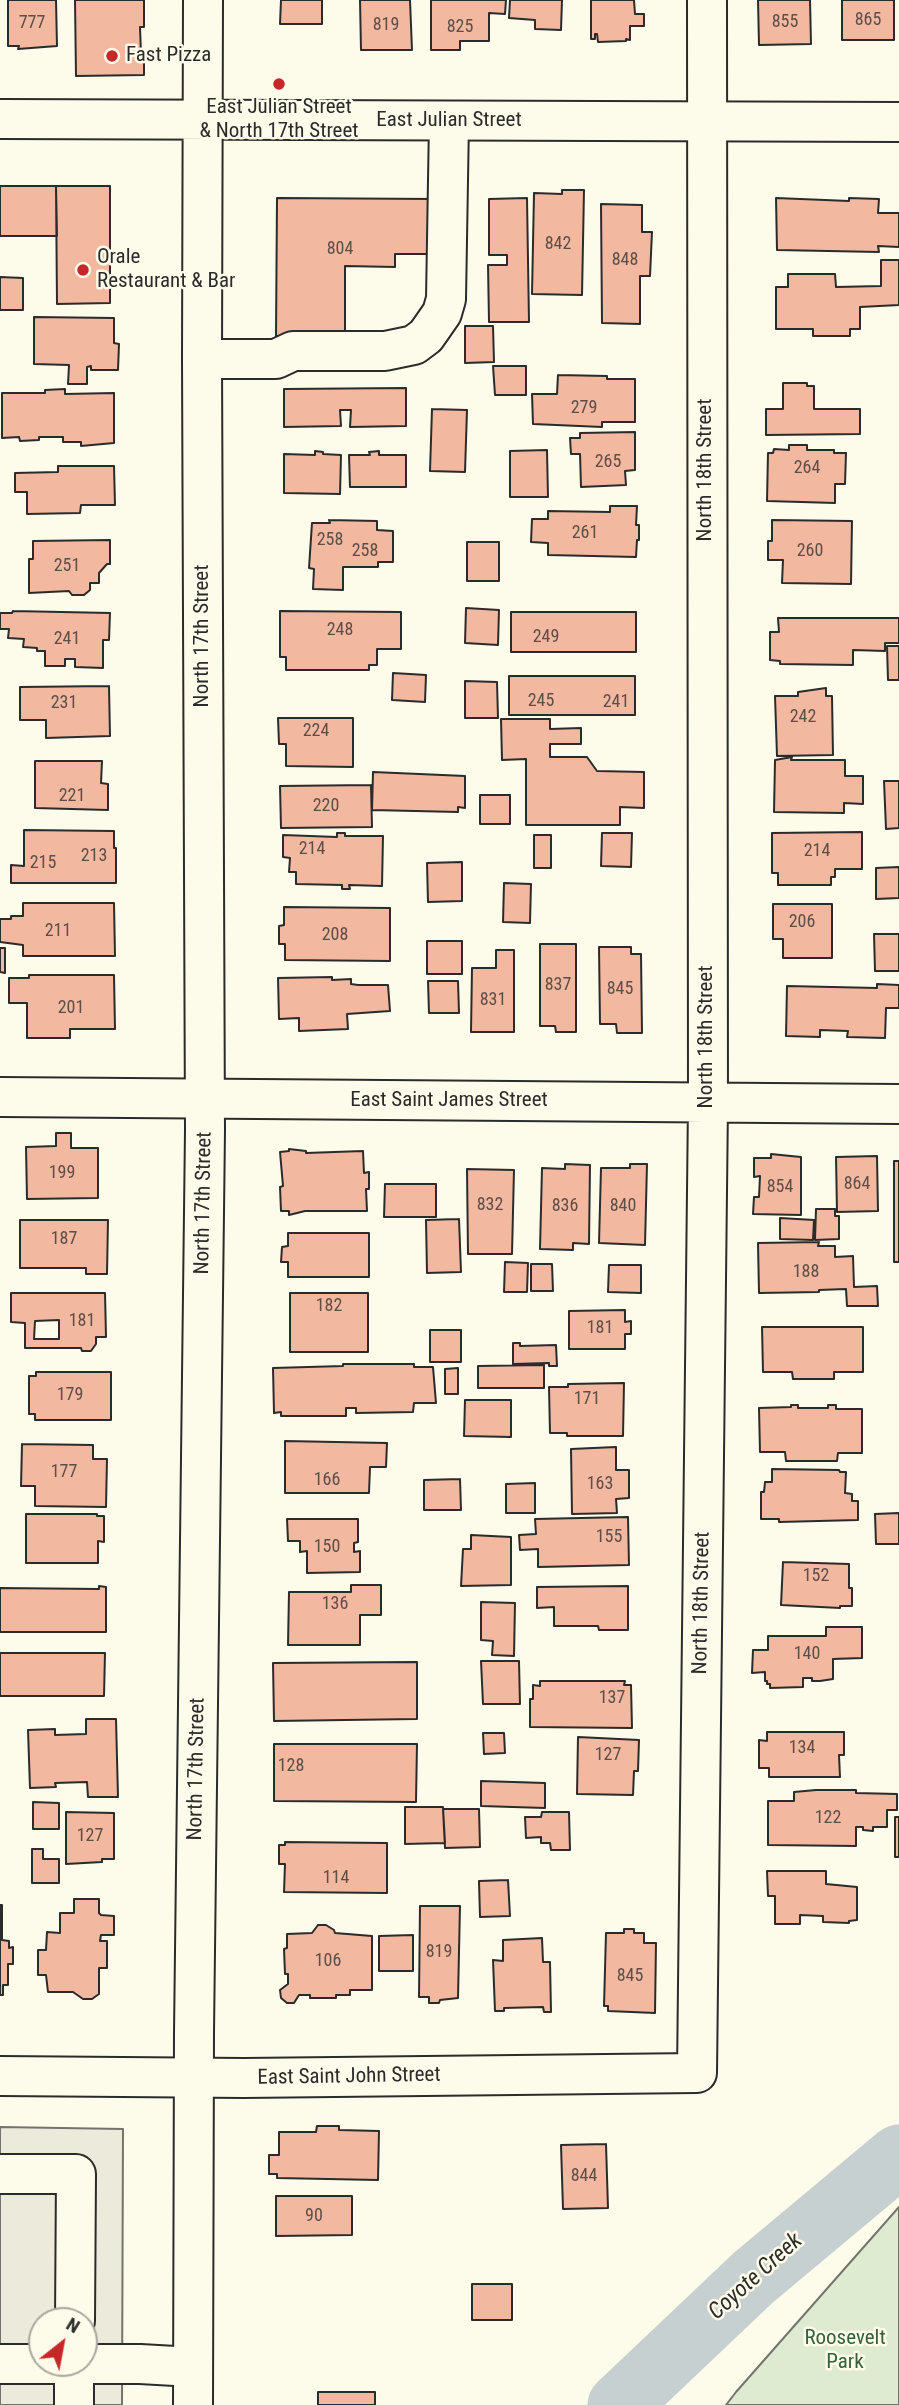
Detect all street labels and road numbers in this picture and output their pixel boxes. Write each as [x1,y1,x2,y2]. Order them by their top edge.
street label: East Julian Street [376,108,522,134]
street label: North 18th Street [693,399,719,541]
street label: North 17th Street [190,565,216,707]
street label: North 18th Street [694,966,720,1108]
street label: East Saint James Street [350,1088,548,1114]
street label: North 17th Street [190,1131,218,1275]
street label: North 18th Street [688,1531,716,1675]
street label: North 17th Street [183,1697,211,1841]
street label: East Saint John Street [257,2063,441,2091]

